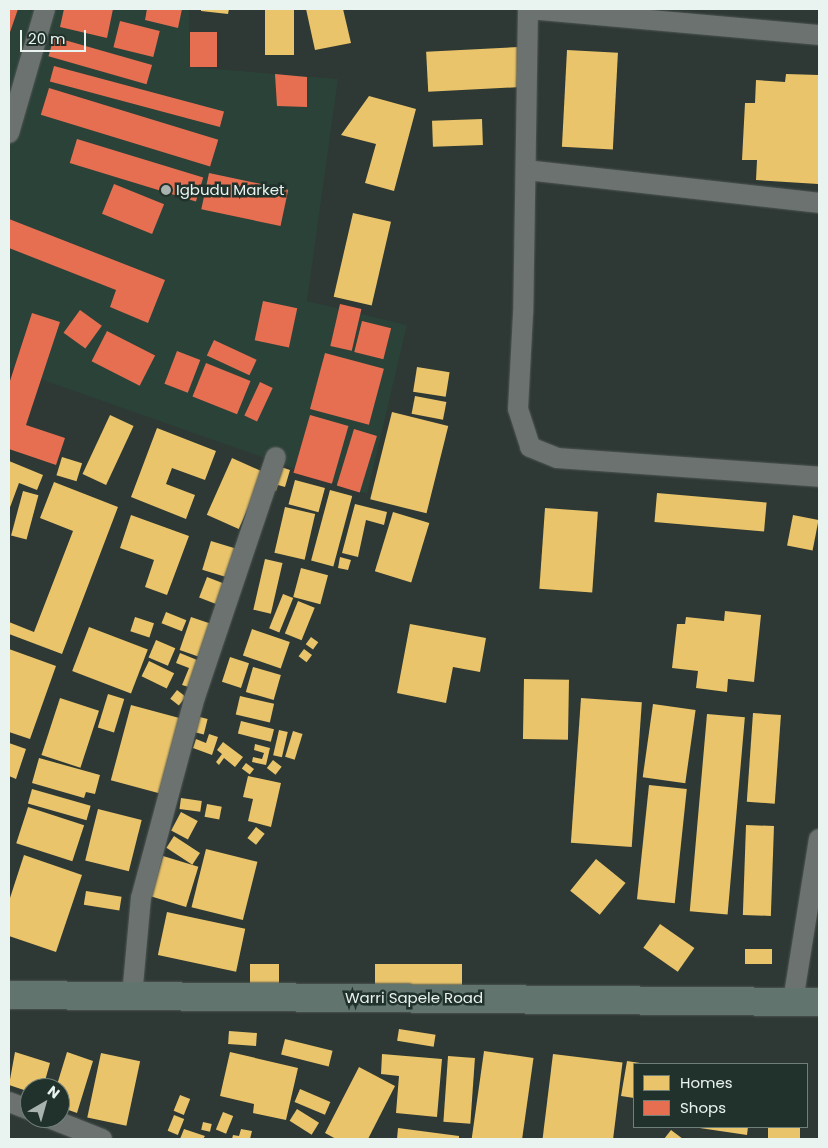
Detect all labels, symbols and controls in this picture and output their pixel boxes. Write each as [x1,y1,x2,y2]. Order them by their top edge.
scale bar [22,20,89,52]
text: 20 m [28,28,66,49]
place label: Igbudu Market [176,181,284,199]
marker: Igbudu Market [160,184,172,196]
street label: Warri Sapele Road [345,989,483,1007]
legend [633,1063,808,1128]
text: Homes [680,1072,733,1093]
north arrow [20,1078,70,1128]
text: N [43,1081,64,1103]
text: Shops [680,1097,726,1118]

